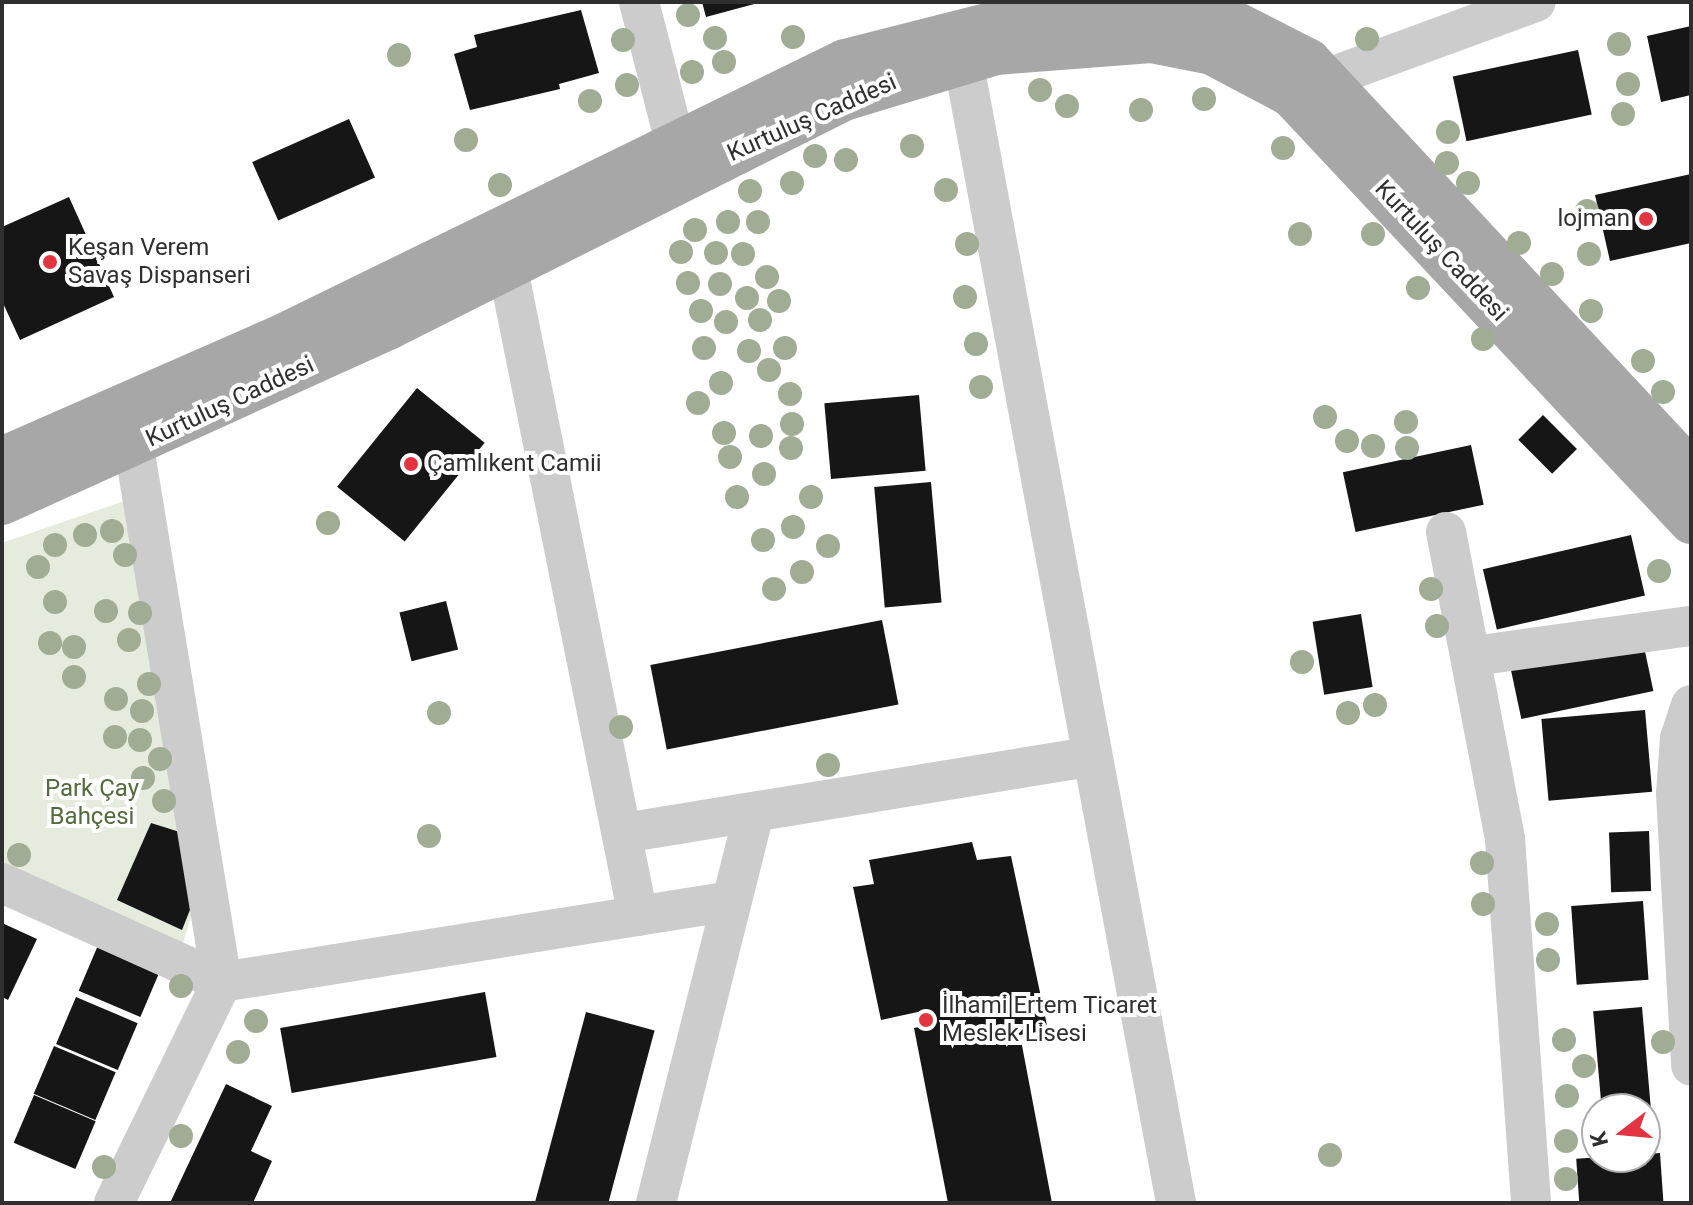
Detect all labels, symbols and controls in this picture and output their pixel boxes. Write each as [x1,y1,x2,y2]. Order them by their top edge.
street label: Kurtuluş Caddesi [723,68,901,168]
street label: Kurtuluş Caddesi [1368,175,1514,327]
place label: lojman [1557,205,1630,233]
marker: lojman [1637,210,1655,228]
place label: Keşan Verem Savaş Dispanseri [68,234,251,290]
marker: Keşan Verem Savaş Dispanseri [39,251,61,273]
street label: Kurtuluş Caddesi [141,351,319,453]
place label: Çamlıkent Camii [427,450,602,478]
marker: Çamlıkent Camii [402,455,420,473]
park label: Park Çay Bahçesi [45,775,139,831]
place label: İlhami Ertem Ticaret Meslek Lisesi [942,992,1158,1048]
marker: İlhami Ertem Ticaret Meslek Lisesi [917,1011,935,1029]
north arrow [1581,1093,1661,1173]
text: K [1585,1129,1613,1149]

